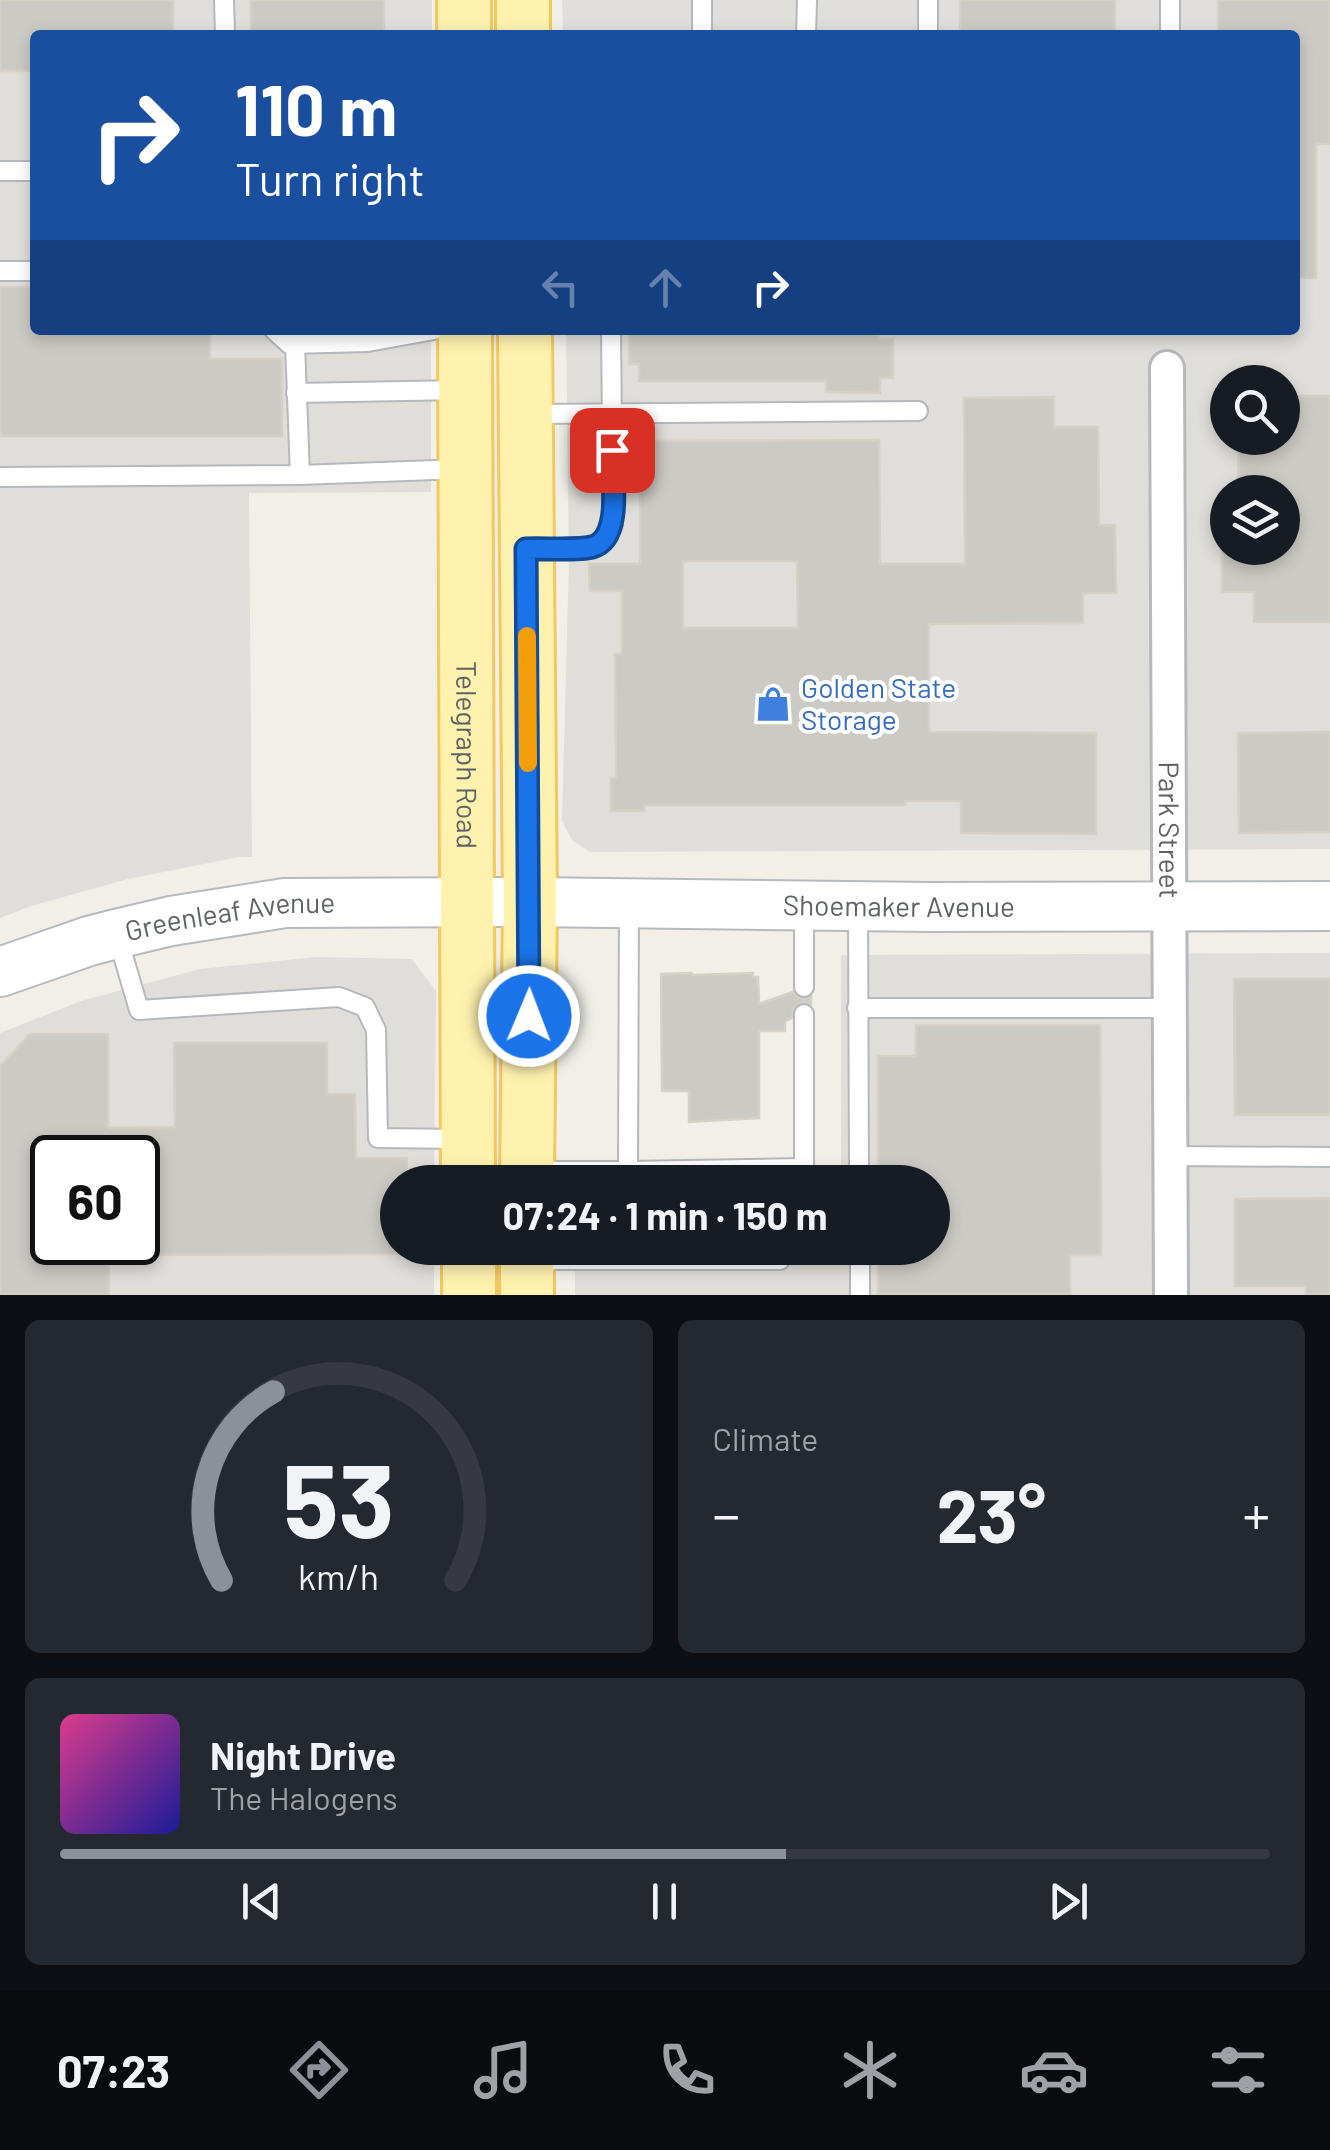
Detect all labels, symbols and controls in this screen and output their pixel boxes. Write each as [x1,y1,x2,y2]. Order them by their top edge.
text: 110 m [235,66,397,150]
icon: right [70,70,200,200]
text: Turn right [235,151,425,205]
icon: left [533,260,588,315]
icon: ahead [638,260,693,315]
icon: right [743,260,798,315]
map controls [1210,365,1300,565]
button: search [1210,365,1300,455]
pin [570,408,655,493]
icon: arrive [585,423,640,478]
button: layers [1210,475,1300,565]
street label: Telegraph Road [450,661,485,849]
place label: Golden State Storage [801,670,956,736]
shop icon: Golden State Storage [754,685,792,723]
street label: Park Street [1153,761,1187,899]
street label: Greenleaf Avenue [121,884,335,947]
street label: Shoemaker Avenue [783,887,1015,923]
position arrow [477,964,581,1068]
speed limit sign: 60 [30,1135,160,1265]
text: 07:24 · 1 min · 150 m [502,1192,828,1238]
text: Climate [713,1419,818,1457]
text: 53 [283,1434,395,1559]
text: 23° [936,1468,1046,1558]
text: − [713,1480,740,1546]
text: + [1242,1480,1270,1546]
text: km/h [298,1554,379,1597]
text: Night Drive [210,1732,396,1778]
text: The Halogens [210,1778,398,1816]
icon: previous [234,1874,289,1929]
icon: pause [637,1874,692,1929]
icon: next [1041,1874,1096,1929]
icon: directions [284,2035,354,2105]
icon: music [468,2035,538,2105]
icon: phone [652,2035,722,2105]
icon: climate [835,2035,905,2105]
icon: car [1019,2035,1089,2105]
icon: filters [1203,2035,1273,2105]
text: 07:23 [57,2043,170,2097]

